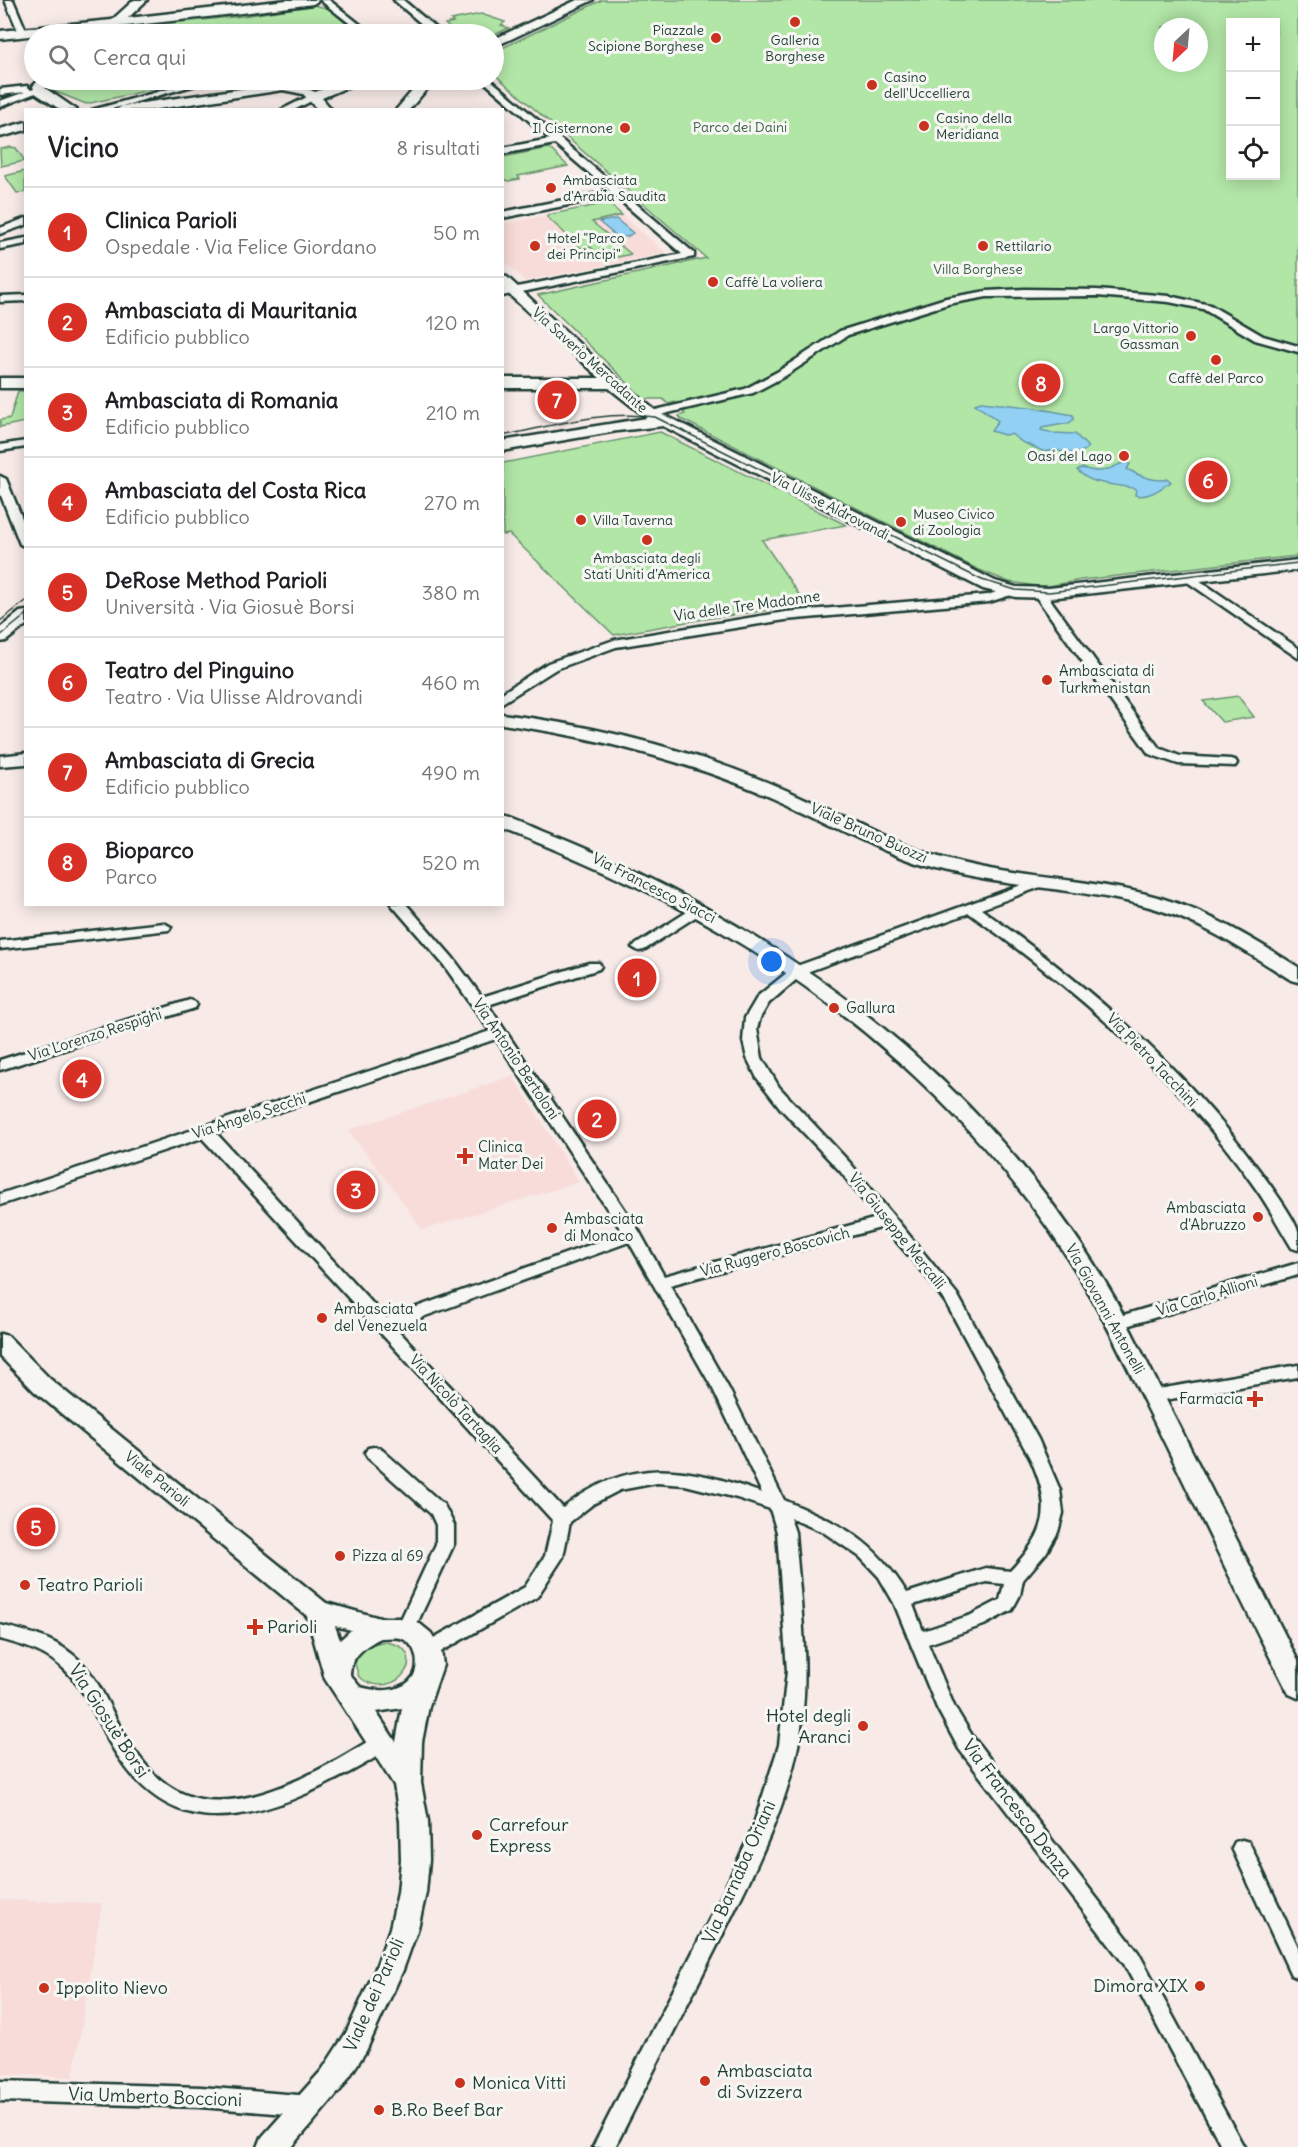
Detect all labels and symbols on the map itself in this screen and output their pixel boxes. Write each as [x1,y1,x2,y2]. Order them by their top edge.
marker: Galleria Borghese [788,15,802,29]
north arrow [1154,18,1208,72]
place label: Piazzale Scipione Borghese [588,21,704,55]
marker: Piazzale Scipione Borghese [709,31,723,45]
place label: Galleria Borghese [765,31,825,65]
place label: Casino dell'Uccelliera [884,68,970,102]
marker: Casino dell'Uccelliera [865,78,879,92]
place label: Casino della Meridiana [936,109,1012,143]
park label: Parco dei Daini [693,118,787,136]
place label: Il Cisternone [532,119,613,137]
marker: Casino della Meridiana [917,119,931,133]
marker: Il Cisternone [618,121,632,135]
place label: Ambasciata d'Arabia Saudita [563,171,666,205]
marker: Ambasciata d'Arabia Saudita [544,181,558,195]
place label: Hotel "Parco dei Principi" [547,229,625,263]
place label: Rettilario [995,237,1052,255]
marker: Hotel "Parco dei Principi" [528,239,542,253]
marker: Rettilario [976,239,990,253]
park label: Villa Borghese [933,260,1023,278]
place label: Caffè La voliera [725,273,823,291]
marker: Caffè La voliera [706,275,720,289]
street label: Via Saverio Mercadante [529,303,651,417]
place label: Largo Vittorio Gassman [1093,319,1179,353]
marker: Largo Vittorio Gassman [1184,329,1198,343]
marker: Caffè del Parco [1209,353,1223,367]
pin: 8 [1022,360,1060,406]
place label: Caffè del Parco [1168,369,1264,387]
pin: 7 [538,378,576,422]
place label: Oasi del Lago [1027,447,1112,465]
marker: Oasi del Lago [1117,449,1131,463]
pin: 6 [1188,458,1228,502]
street label: Via Ulisse Aldrovandi [768,468,892,544]
place label: Museo Civico di Zoologia [913,505,995,539]
place label: Villa Taverna [593,511,673,529]
marker: Villa Taverna [574,513,588,527]
marker: Museo Civico di Zoologia [894,515,908,529]
marker: Ambasciata degli Stati Uniti d'America [640,533,654,547]
place label: Ambasciata degli Stati Uniti d'America [584,549,710,583]
street label: Via delle Tre Madonne [673,586,821,625]
place label: Ambasciata di Turkmenistan [1059,661,1154,697]
marker: Ambasciata di Turkmenistan [1040,673,1054,687]
street label: Viale Bruno Buozzi [808,798,931,867]
street label: Via Francesco Siacci [589,848,719,927]
your location [757,947,786,976]
pin: 1 [618,956,656,1000]
street label: Via Antonio Bertoloni [469,995,564,1123]
place label: Gallura [846,998,896,1017]
marker: Gallura [827,1001,841,1015]
street label: Via Lorenzo Respighi [26,1004,164,1065]
street label: Via Pietro Tacchini [1103,1009,1202,1110]
pin: 4 [62,1056,101,1102]
street label: Via Angelo Secchi [190,1088,308,1143]
pin: 2 [578,1096,616,1142]
place label: Clinica Mater Dei [478,1137,543,1173]
marker: Clinica Mater Dei [456,1147,474,1165]
pin: 3 [336,1168,376,1212]
street label: Via Giuseppe Mercalli [845,1169,950,1293]
place label: Ambasciata d'Abruzzo [1166,1198,1246,1234]
place label: Ambasciata di Monaco [564,1209,644,1245]
marker: Ambasciata d'Abruzzo [1251,1210,1265,1224]
marker: Ambasciata di Monaco [545,1221,559,1235]
street label: Via Ruggero Boscovich [698,1222,852,1281]
street label: Via Giovanni Antonelli [1062,1240,1149,1377]
street label: Via Carlo Allioni [1154,1271,1260,1320]
place label: Ambasciata del Venezuela [334,1299,428,1335]
marker: Ambasciata del Venezuela [315,1311,329,1325]
street label: Via Nicolò Tartaglia [406,1350,507,1457]
place label: Farmacia [1179,1389,1243,1408]
marker: Farmacia [1248,1392,1262,1406]
street label: Viale Parioli [121,1447,194,1511]
pin: 5 [16,1504,56,1550]
place label: Pizza al 69 [352,1546,424,1565]
marker: Pizza al 69 [333,1549,347,1563]
place label: Teatro Parioli [37,1573,143,1596]
marker: Teatro Parioli [18,1578,32,1592]
place label: Parioli [267,1615,317,1638]
marker: Parioli [248,1620,262,1634]
street label: Via Giosuè Borsi [64,1660,155,1782]
place label: Hotel degli Aranci [766,1704,851,1748]
marker: Hotel degli Aranci [856,1719,870,1733]
street label: Via Francesco Denza [957,1734,1077,1883]
street label: Via Barnaba Oriani [697,1797,780,1947]
place label: Carrefour Express [489,1813,569,1857]
marker: Carrefour Express [470,1828,484,1842]
street label: Viale dei Parioli [338,1934,409,2055]
place label: Dimora XIX [1093,1974,1189,1997]
place label: Ippolito Nievo [56,1976,168,1999]
marker: Dimora XIX [1193,1979,1207,1993]
marker: Ippolito Nievo [37,1981,51,1995]
place label: Ambasciata di Svizzera [717,2059,813,2103]
place label: Monica Vitti [472,2071,566,2094]
marker: Ambasciata di Svizzera [698,2074,712,2088]
marker: Monica Vitti [453,2076,467,2090]
street label: Via Umberto Boccioni [68,2082,242,2111]
place label: B.Ro Beef Bar [391,2098,504,2121]
marker: B.Ro Beef Bar [372,2103,386,2117]

